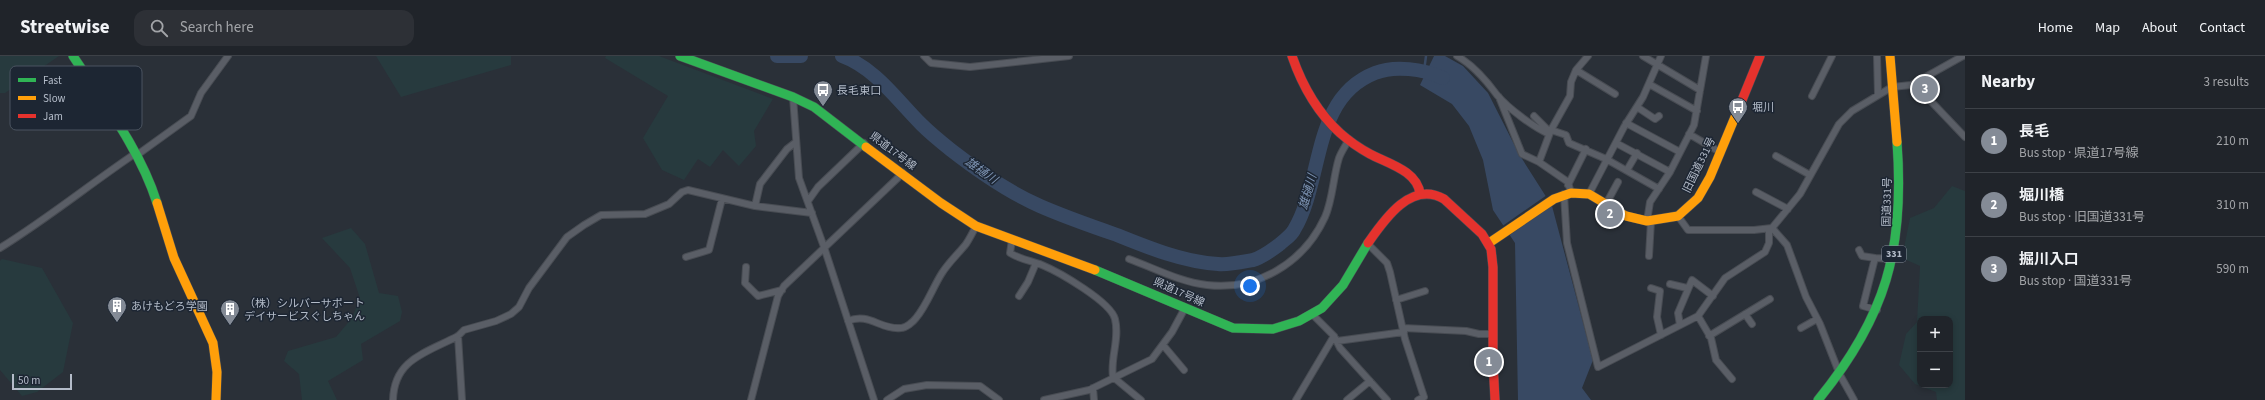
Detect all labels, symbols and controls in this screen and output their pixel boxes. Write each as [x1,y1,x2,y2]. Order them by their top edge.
search box [134,10,414,46]
text: Streetwise [20,14,110,41]
icon: search [148,17,170,39]
text: Search here [180,17,254,38]
text: Home [2038,18,2073,38]
text: Map [2095,18,2120,38]
text: About [2142,18,2177,38]
text: Contact [2199,18,2245,38]
legend [10,66,142,130]
text: Nearby [1981,70,2035,94]
text: Fast [43,73,62,88]
text: 3 results [2204,73,2249,91]
pin: 3 [1912,74,1938,104]
bus stop icon: 長毛東口 [812,79,834,107]
place label: 長毛東口 [837,83,881,98]
text: Slow [43,91,66,106]
bus stop icon: 堀川 [1727,96,1749,124]
place label: 堀川 [1752,100,1774,115]
text: Jam [43,109,63,124]
text: 長毛 [2019,121,2049,142]
street label: 県道17号線 [867,128,919,174]
text: 1 [1991,132,1997,150]
text: 210 m [2216,132,2249,150]
street label: 旧国道331号 [1679,135,1719,195]
text: Bus stop · 県道17号線 [2019,144,2139,162]
water label: 雄樋川 [961,154,1002,189]
water label: 雄樋川 [1295,170,1322,212]
street label: 国道331号 [1879,177,1895,227]
text: 堀川橋 [2019,185,2064,206]
text: 2 [1991,196,1997,214]
text: 310 m [2216,196,2249,214]
pin: 2 [1597,199,1623,229]
text: Bus stop · 旧国道331号 [2019,208,2145,226]
road number: 331 [1882,246,1906,262]
text: 掘川入口 [2019,249,2079,270]
text: 3 [1991,260,1997,278]
text: 590 m [2216,260,2249,278]
text: Bus stop · 国道331号 [2019,272,2132,290]
street label: 県道17号線 [1151,274,1207,310]
your location [1240,276,1260,296]
building icon: あけもどろ学園 [106,295,128,323]
place label: （株）シルバーサポート デイサービスぐしちゃん [244,296,365,324]
building icon: （株）シルバーサポート デイサービスぐしちゃん [219,298,241,326]
place label: あけもどろ学園 [131,299,208,314]
map controls [1917,316,1953,388]
button: + [1917,316,1953,352]
pin: 1 [1476,347,1502,377]
button: − [1917,352,1953,388]
scale bar [12,372,72,391]
text: 50 m [18,373,40,388]

